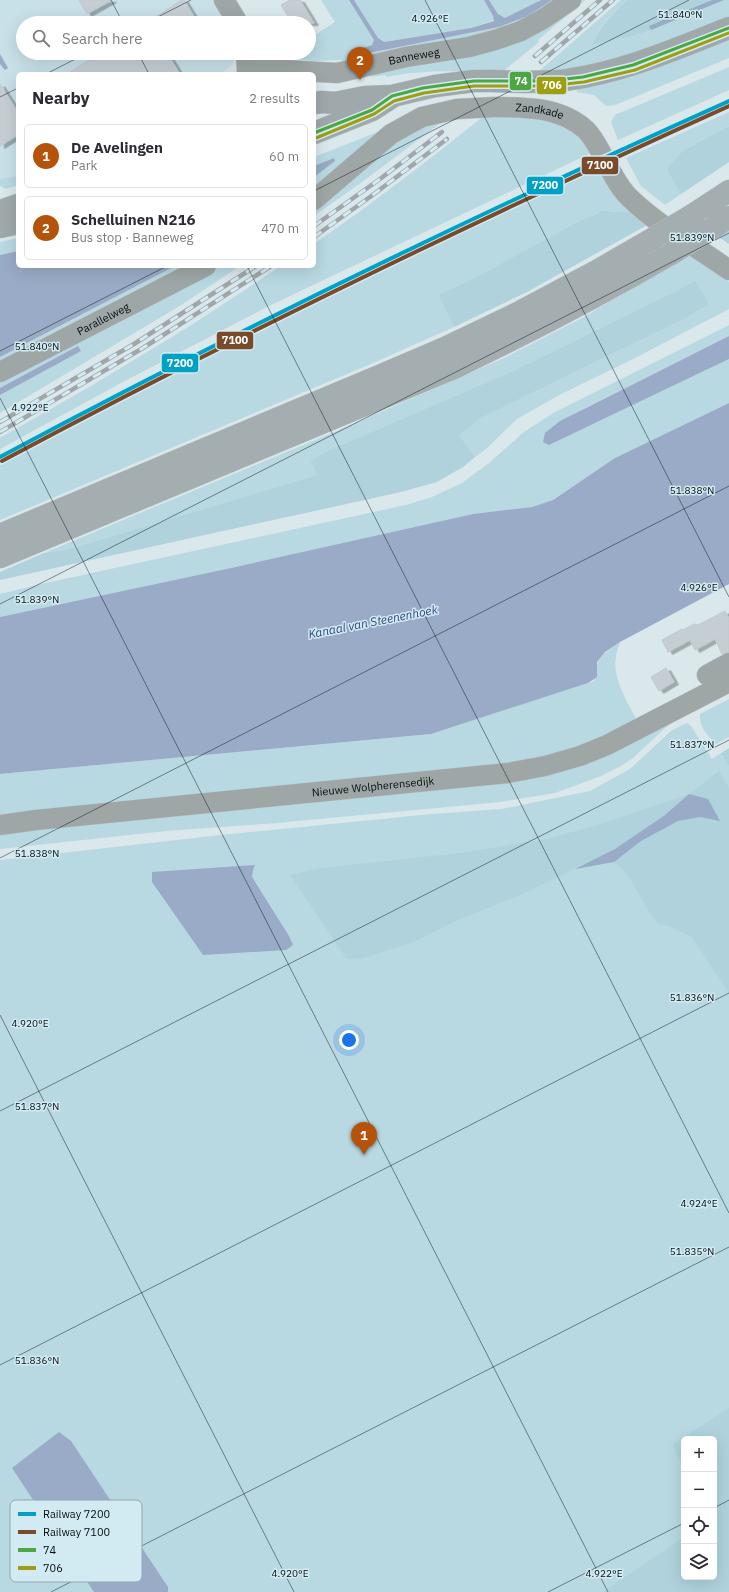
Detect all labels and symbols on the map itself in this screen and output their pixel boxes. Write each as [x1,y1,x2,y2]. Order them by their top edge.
text: 51.840°N [658,8,702,21]
text: 4.926°E [411,12,449,25]
street label: Banneweg [387,45,441,68]
pin: 2 [347,47,373,80]
line badge: 74 [509,71,532,91]
text: 74 [514,74,528,88]
line badge: 706 [536,76,567,95]
text: 706 [542,78,562,92]
street label: Zandkade [515,100,566,122]
line badge: 7100 [581,156,619,175]
text: 7100 [587,158,614,172]
line badge: 7200 [526,176,564,195]
text: 7200 [532,178,559,192]
text: 51.839°N [670,231,714,244]
street label: Parallelweg [74,299,132,338]
line badge: 7100 [216,331,254,350]
text: 7100 [222,333,249,347]
text: 51.840°N [15,340,59,353]
line badge: 7200 [161,353,199,373]
text: 7200 [167,356,194,370]
text: 4.922°E [11,401,49,414]
text: 51.838°N [670,484,714,497]
text: 4.926°E [680,581,718,594]
text: 51.839°N [15,593,59,606]
water label: Kanaal van Steenenhoek [307,601,440,641]
text: 51.837°N [670,738,714,751]
street label: Nieuwe Wolpherensedijk [311,773,435,799]
text: 51.838°N [15,847,59,860]
text: 51.836°N [670,991,714,1004]
text: 4.920°E [11,1017,49,1030]
your location [339,1030,359,1050]
text: 51.837°N [15,1100,59,1113]
pin: 1 [351,1122,377,1155]
text: 4.924°E [680,1197,718,1210]
text: 51.835°N [670,1245,714,1258]
text: 51.836°N [15,1354,59,1367]
legend [10,1500,142,1582]
text: Railway 7200 [43,1507,110,1521]
text: Railway 7100 [43,1525,110,1539]
text: 74 [43,1543,57,1557]
text: 706 [43,1561,63,1575]
text: 4.920°E [271,1567,309,1580]
text: 4.922°E [585,1567,623,1580]

